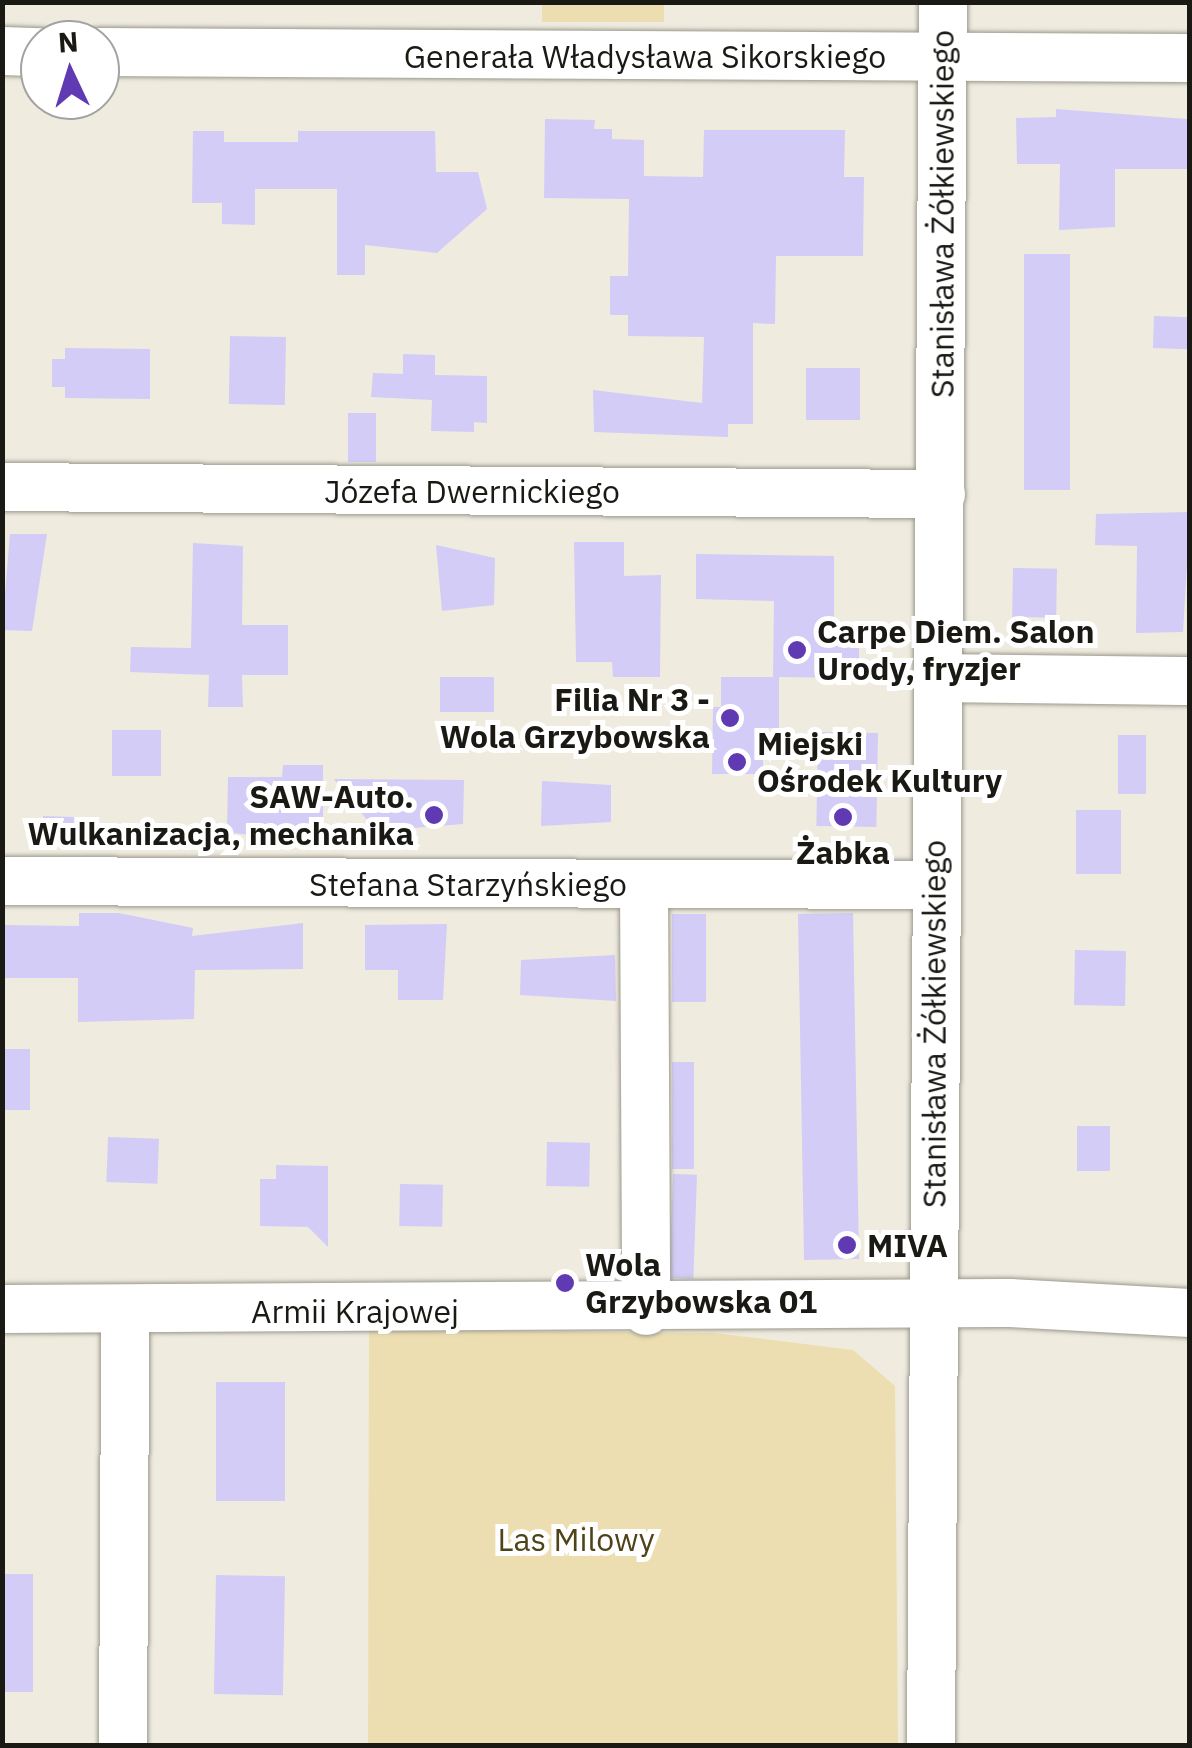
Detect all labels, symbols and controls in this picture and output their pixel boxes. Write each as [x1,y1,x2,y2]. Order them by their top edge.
north arrow [20,20,120,120]
text: N [57,22,79,61]
street label: Stanisława Żółkiewskiego [923,30,961,398]
street label: Generała Władysława Sikorskiego [404,37,886,75]
street label: Józefa Dwernickiego [324,472,620,510]
place label: Carpe Diem. Salon Urody, fryzjer [817,613,1094,688]
marker: Carpe Diem. Salon Urody, fryzjer [786,639,808,661]
place label: Filia Nr 3 - Wola Grzybowska [440,681,710,756]
marker: Filia Nr 3 - Wola Grzybowska [719,707,741,729]
place label: Miejski Ośrodek Kultury [757,725,1002,800]
marker: Miejski Ośrodek Kultury [726,751,748,773]
place label: SAW-Auto. Wulkanizacja, mechanika [28,778,414,853]
marker: SAW-Auto. Wulkanizacja, mechanika [423,804,445,826]
marker: Żabka [832,806,854,828]
place label: Żabka [796,833,890,871]
street label: Stanisława Żółkiewskiego [915,840,953,1208]
street label: Stefana Starzyńskiego [309,865,627,903]
place label: MIVA [867,1226,948,1264]
marker: MIVA [836,1234,858,1256]
place label: Wola Grzybowska 01 [585,1246,817,1321]
marker: Wola Grzybowska 01 [554,1272,576,1294]
street label: Armii Krajowej [251,1292,459,1330]
park label: Las Milowy [497,1520,655,1558]

